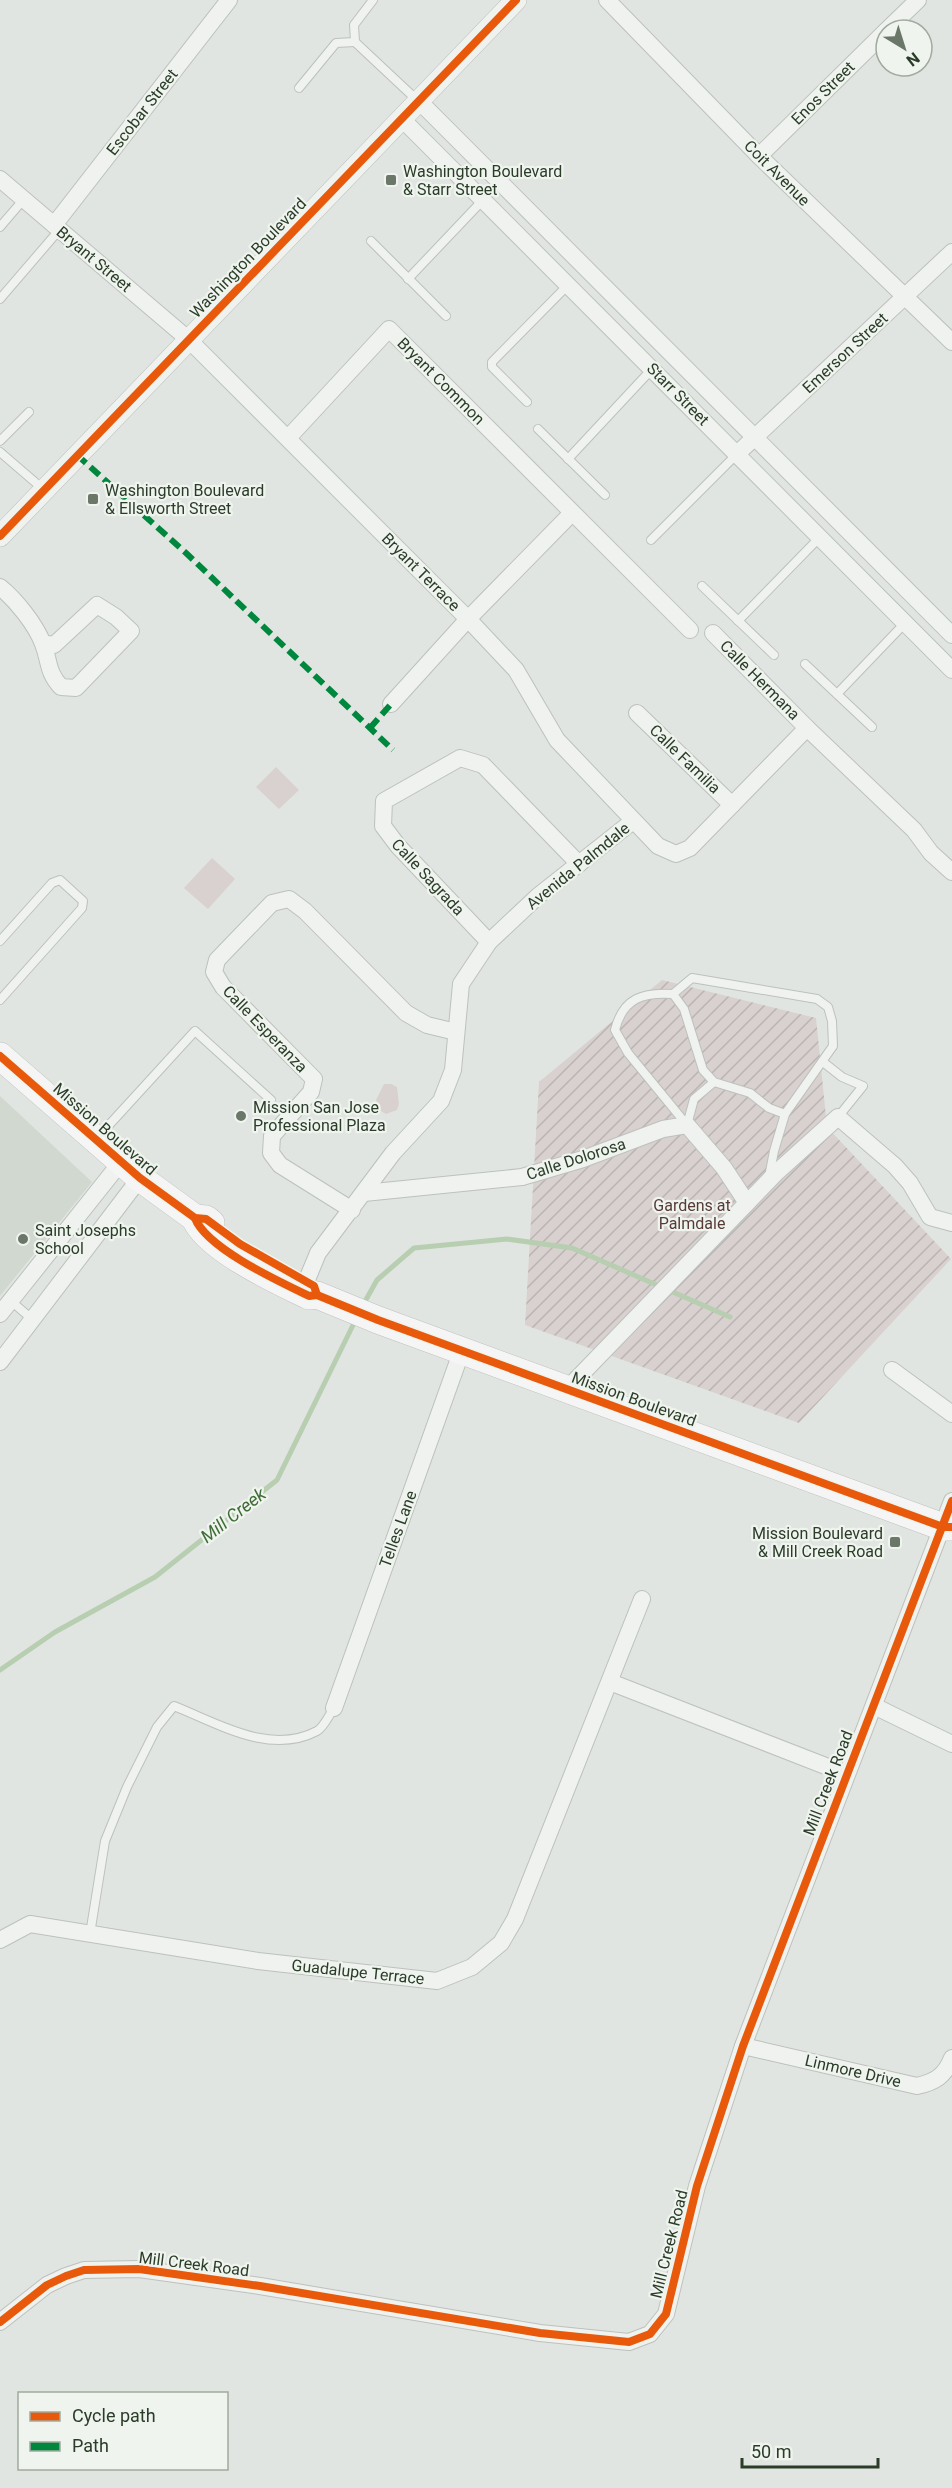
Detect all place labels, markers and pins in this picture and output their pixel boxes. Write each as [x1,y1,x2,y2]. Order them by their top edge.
place label: Washington Boulevard & Starr Street [403,162,562,199]
marker: Washington Boulevard & Starr Street [384,173,398,187]
place label: Washington Boulevard & Ellsworth Street [105,481,264,518]
marker: Washington Boulevard & Ellsworth Street [86,492,100,506]
place label: Mission San Jose Professional Plaza [253,1098,386,1135]
marker: Mission San Jose Professional Plaza [234,1109,248,1123]
place label: Saint Josephs School [35,1221,136,1258]
marker: Saint Josephs School [16,1232,30,1246]
place label: Mission Boulevard & Mill Creek Road [752,1524,883,1561]
marker: Mission Boulevard & Mill Creek Road [888,1535,902,1549]

